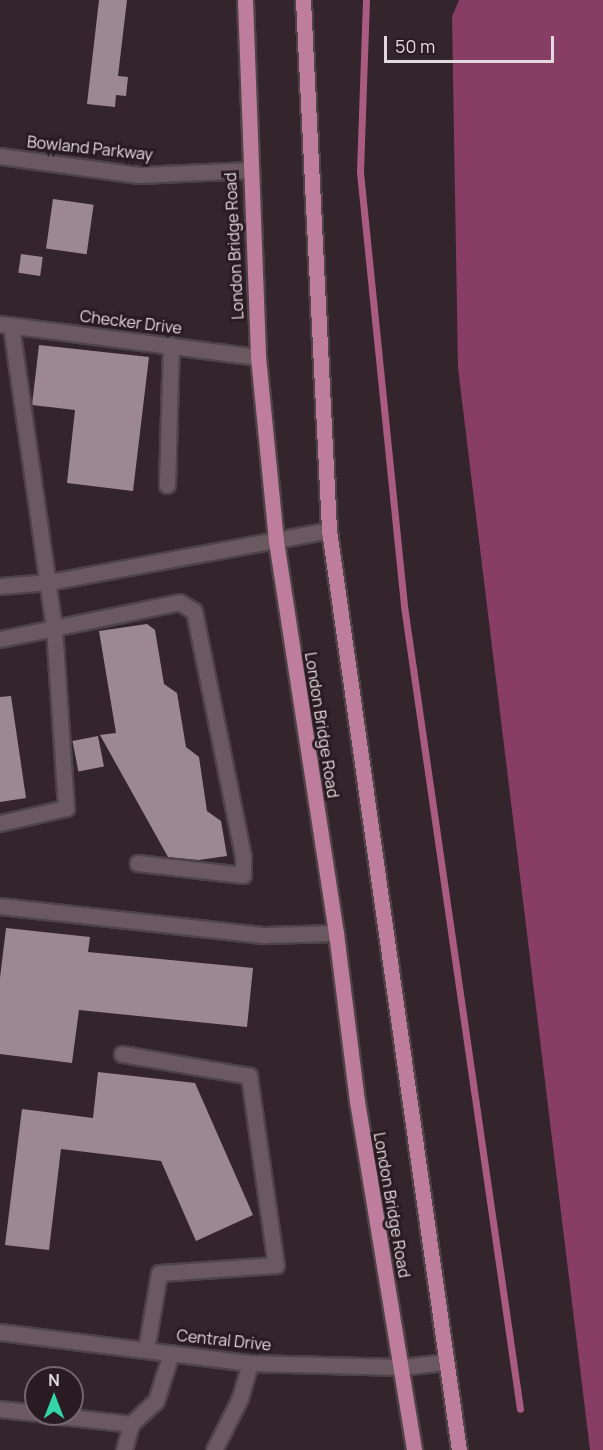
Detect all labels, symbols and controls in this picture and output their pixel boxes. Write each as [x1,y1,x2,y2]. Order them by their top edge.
scale bar [387,24,556,62]
text: 50 m [395,34,435,58]
street label: Bowland Parkway [26,132,154,164]
street label: London Bridge Road [221,172,247,320]
street label: Checker Drive [79,306,183,338]
street label: London Bridge Road [301,651,343,799]
street label: London Bridge Road [370,1131,414,1279]
street label: Central Drive [176,1325,272,1355]
north arrow [24,1366,84,1426]
text: N [48,1369,60,1391]

